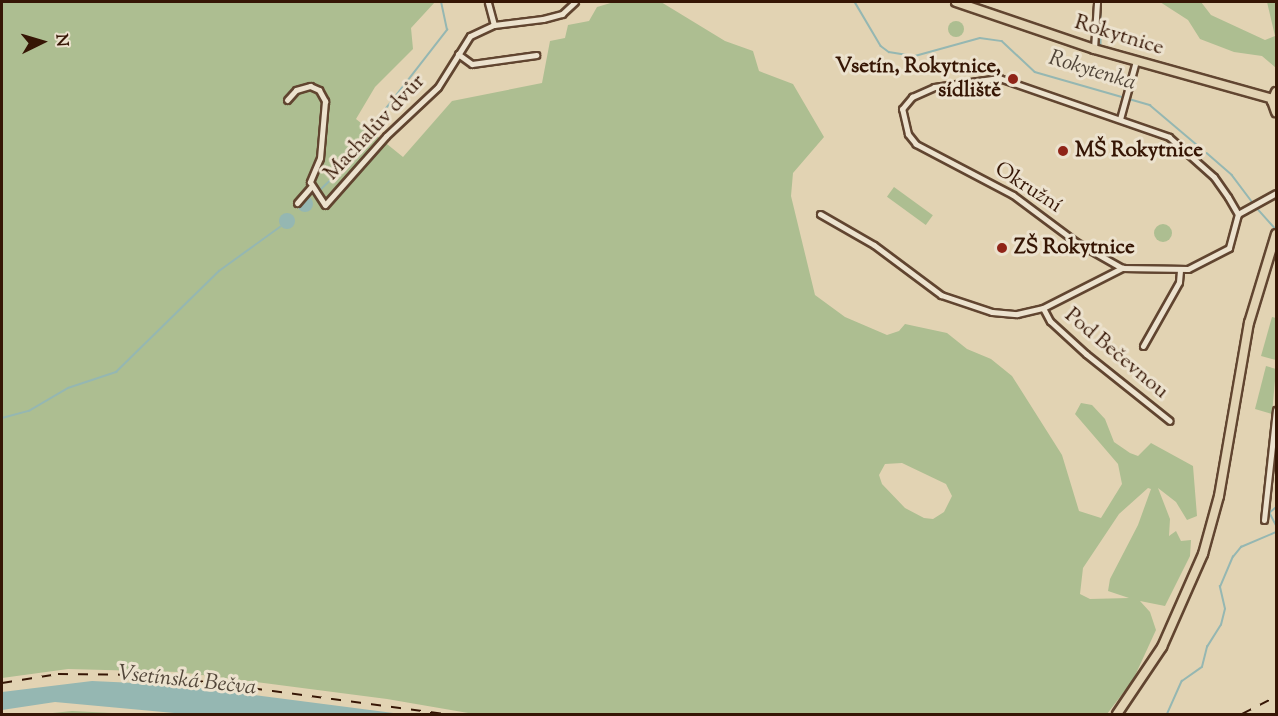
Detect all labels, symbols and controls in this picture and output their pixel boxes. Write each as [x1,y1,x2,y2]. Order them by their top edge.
street label: Rokytnice [1071,10,1167,62]
north arrow [12,12,72,72]
text: N [48,33,72,48]
water label: Rokytenka [1045,46,1139,98]
place label: Vsetín, Rokytnice, sídliště [835,54,1001,104]
street label: Machalův dvůr [319,70,431,186]
marker: Vsetín, Rokytnice, sídliště [1006,72,1020,86]
place label: MŠ Rokytnice [1075,138,1203,164]
marker: MŠ Rokytnice [1056,144,1070,158]
street label: Okružní [990,157,1066,219]
place label: ZŠ Rokytnice [1014,235,1135,261]
marker: ZŠ Rokytnice [995,241,1009,255]
street label: Pod Bečevnou [1059,303,1173,405]
water label: Vsetínská Bečva [117,662,257,702]

